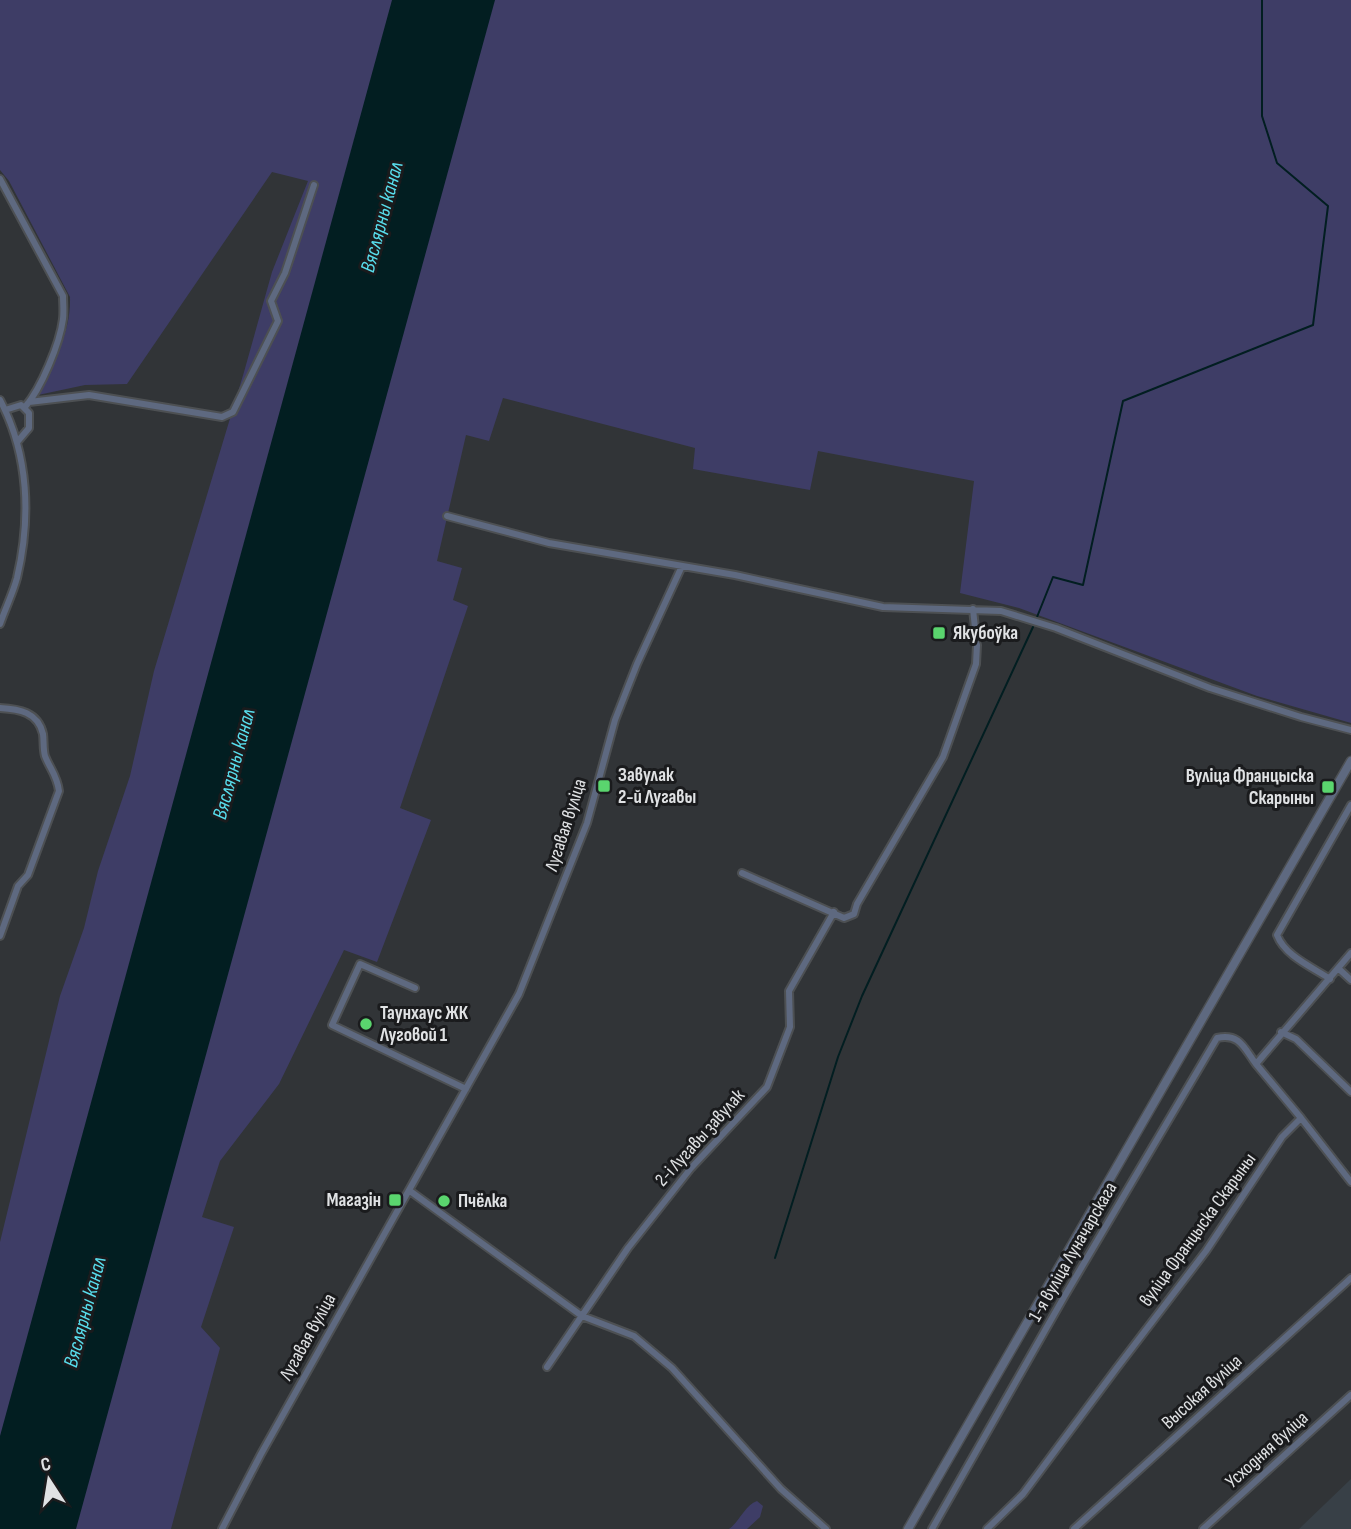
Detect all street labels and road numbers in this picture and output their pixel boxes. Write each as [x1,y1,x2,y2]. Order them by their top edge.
street label: Лугавая вуліца [540,776,592,875]
street label: 2-і Лугавы завулак [650,1084,750,1191]
street label: вуліца Францыска Скарыны [1135,1149,1261,1311]
street label: 1-я вуліца Луначарскага [1024,1178,1122,1326]
street label: Лугавая вуліца [274,1290,341,1385]
street label: Высокая вуліца [1157,1350,1247,1434]
street label: Усходняя вуліца [1221,1407,1313,1493]

